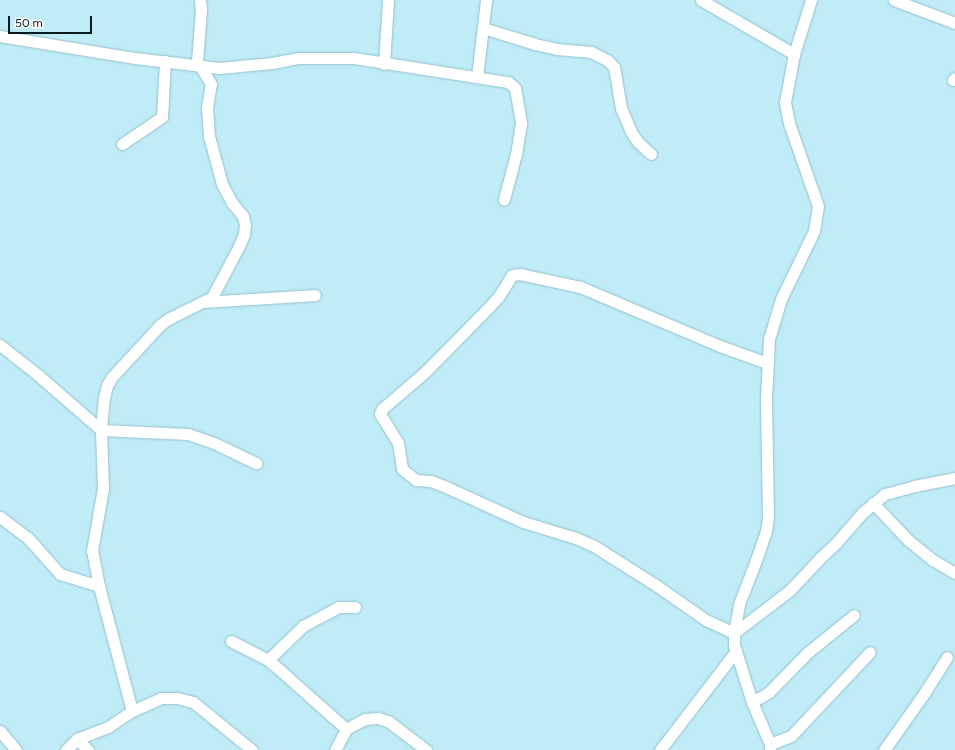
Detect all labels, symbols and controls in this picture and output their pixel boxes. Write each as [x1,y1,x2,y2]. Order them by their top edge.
scale bar [10,8,94,34]
text: 50 m [15,16,43,30]

